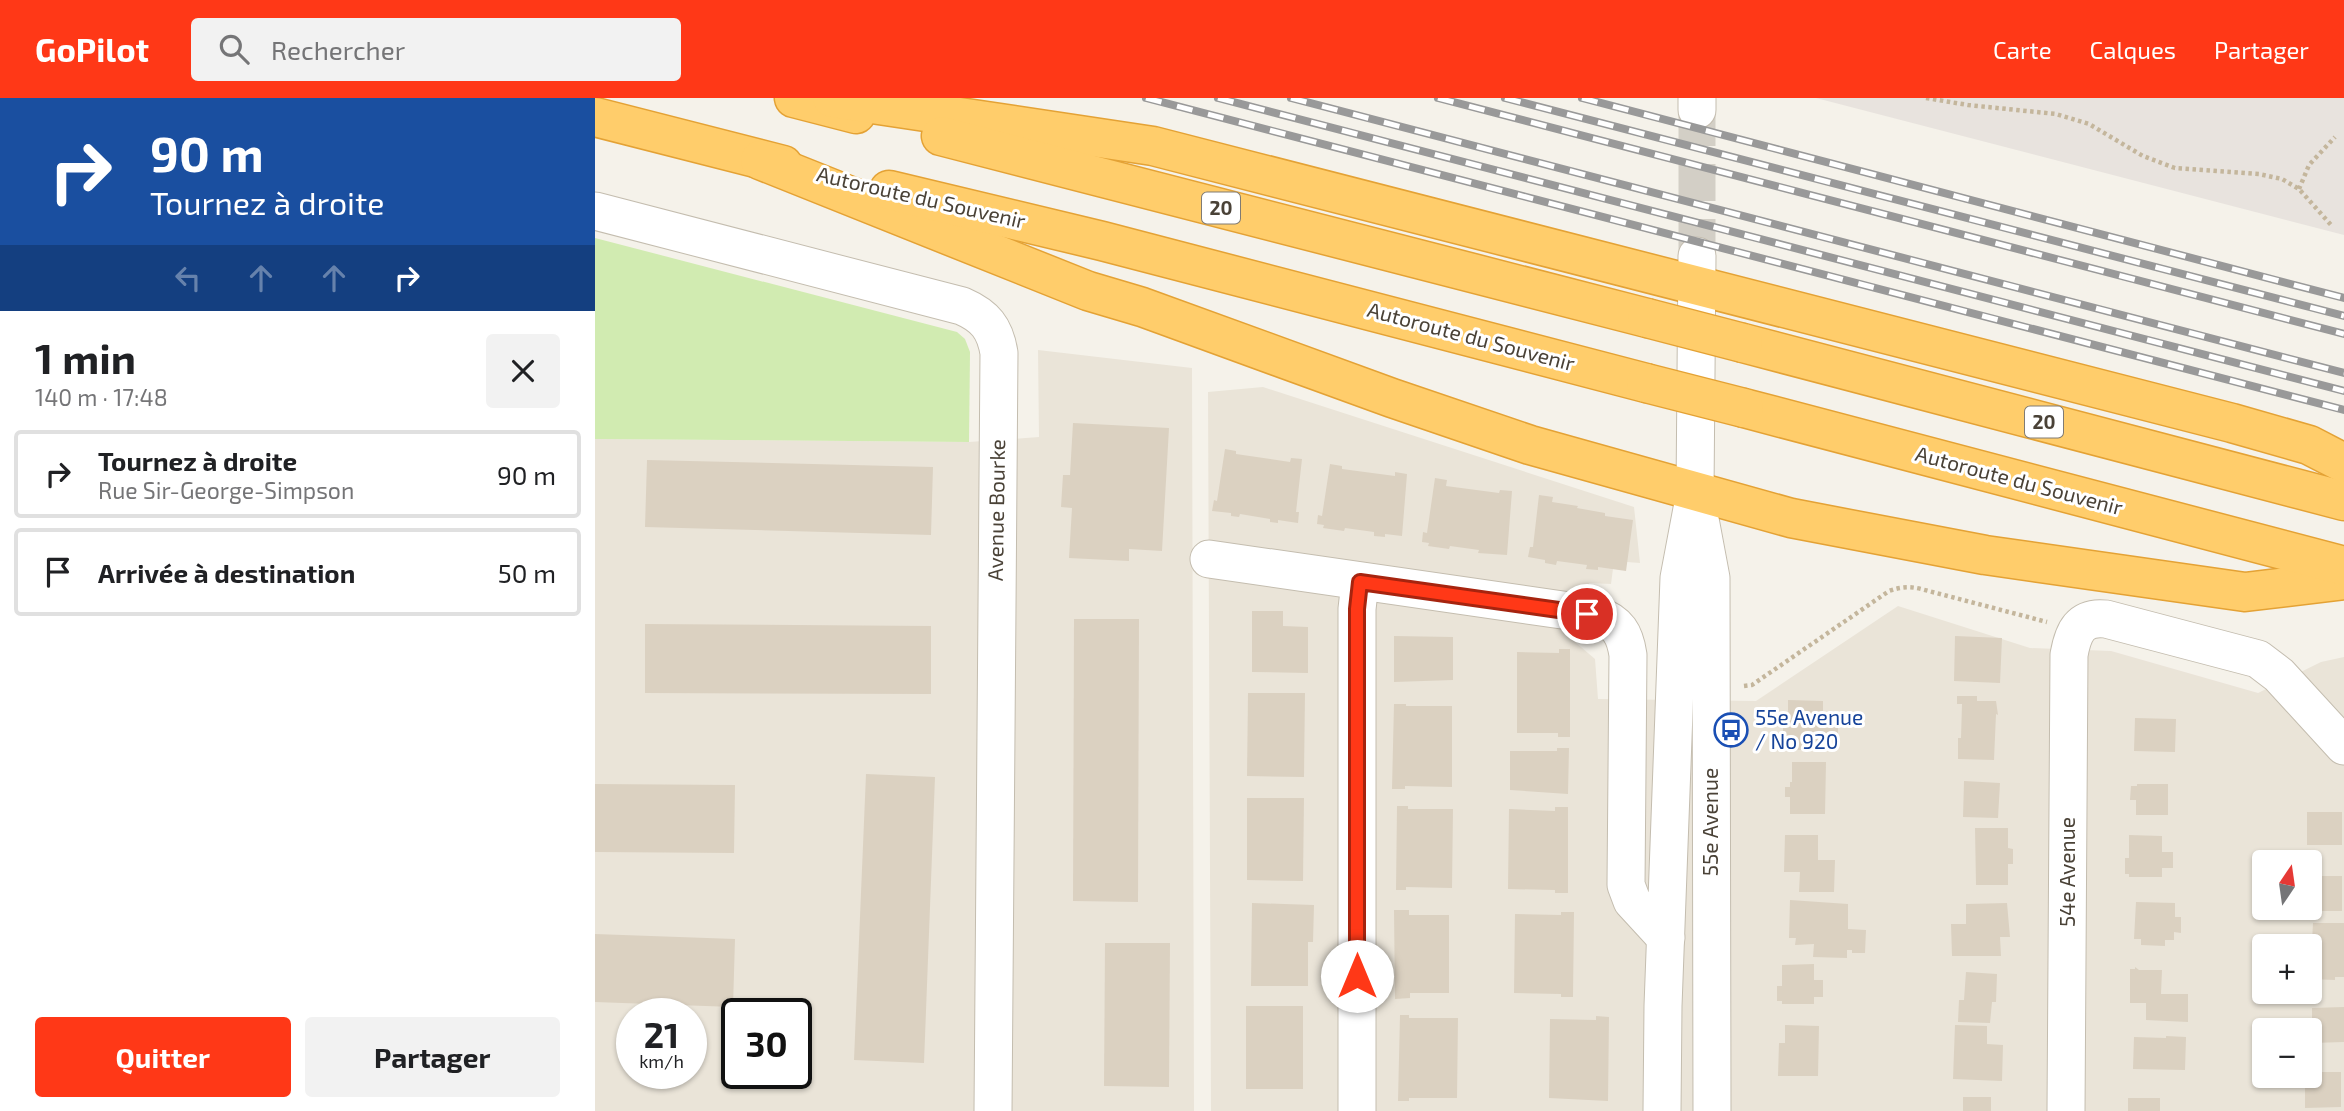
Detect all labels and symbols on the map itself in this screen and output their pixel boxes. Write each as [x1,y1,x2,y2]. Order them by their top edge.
street label: Autoroute du Souvenir [815,160,1029,233]
road number: 20 [1202,192,1240,223]
street label: Autoroute du Souvenir [1365,296,1578,375]
road number: 20 [2025,406,2063,438]
street label: Avenue Bourke [982,439,1009,581]
street label: Autoroute du Souvenir [1913,440,2126,519]
pin [1557,584,1617,644]
place label: 55e Avenue / No 920 [1755,704,1863,753]
bus stop icon: 55e Avenue / No 920 [1712,711,1750,749]
street label: 55e Avenue [1697,768,1722,876]
street label: 54e Avenue [2054,817,2079,927]
north arrow [2252,850,2322,920]
position arrow [1320,939,1394,1013]
speed limit sign: 30 [721,998,812,1089]

